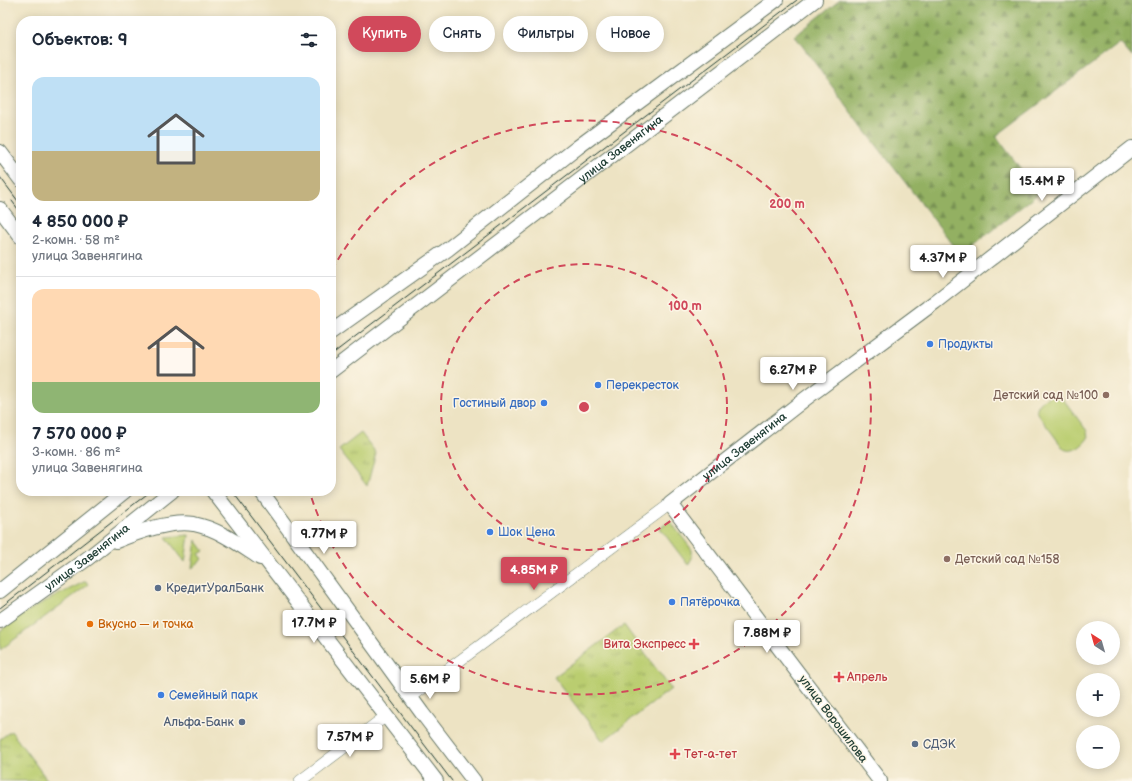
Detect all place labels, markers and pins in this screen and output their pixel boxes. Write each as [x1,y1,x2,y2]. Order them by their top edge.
pin: 15.4M ₽ [1005,168,1079,202]
pin: 4.37M ₽ [906,245,980,279]
place label: Продукты [938,337,993,352]
marker: Продукты [925,339,935,349]
pin: 6.27M ₽ [756,357,830,391]
place label: Перекресток [606,378,679,393]
marker: Перекресток [593,380,603,390]
place label: Детский сад №100 [993,388,1098,403]
marker: Детский сад №100 [1101,390,1111,400]
place label: Гостиный двор [453,396,536,411]
marker: Гостиный двор [539,398,549,408]
centre of rings [577,400,591,414]
pin: 9.77M ₽ [287,521,361,555]
place label: Шок Цена [498,525,555,540]
marker: Шок Цена [485,527,495,537]
place label: Детский сад №158 [955,552,1060,567]
marker: Детский сад №158 [942,554,952,564]
pin: 4.85M ₽ [497,557,571,591]
place label: КредитУралБанк [166,581,264,596]
marker: КредитУралБанк [153,583,163,593]
place label: Пятёрочка [680,595,740,610]
marker: Пятёрочка [667,597,677,607]
pin: 17.7M ₽ [277,610,351,644]
place label: Вкусно — и точка [98,617,193,632]
marker: Вкусно — и точка [85,619,95,629]
pin: 7.88M ₽ [730,620,804,654]
place label: Вита Экспресс [604,637,686,652]
marker: Вита Экспресс [689,639,699,649]
pin: 5.6M ₽ [397,666,463,700]
place label: Апрель [846,670,887,685]
marker: Апрель [834,672,844,682]
place label: Семейный парк [169,688,259,703]
marker: Семейный парк [156,690,166,700]
place label: Альфа-Банк [163,715,235,730]
marker: Альфа-Банк [237,717,247,727]
pin: 7.57M ₽ [313,724,387,758]
place label: СДЭК [923,737,956,752]
marker: СДЭК [910,739,920,749]
place label: Тет-а-тет [684,747,737,762]
marker: Тет-а-тет [669,748,681,760]

